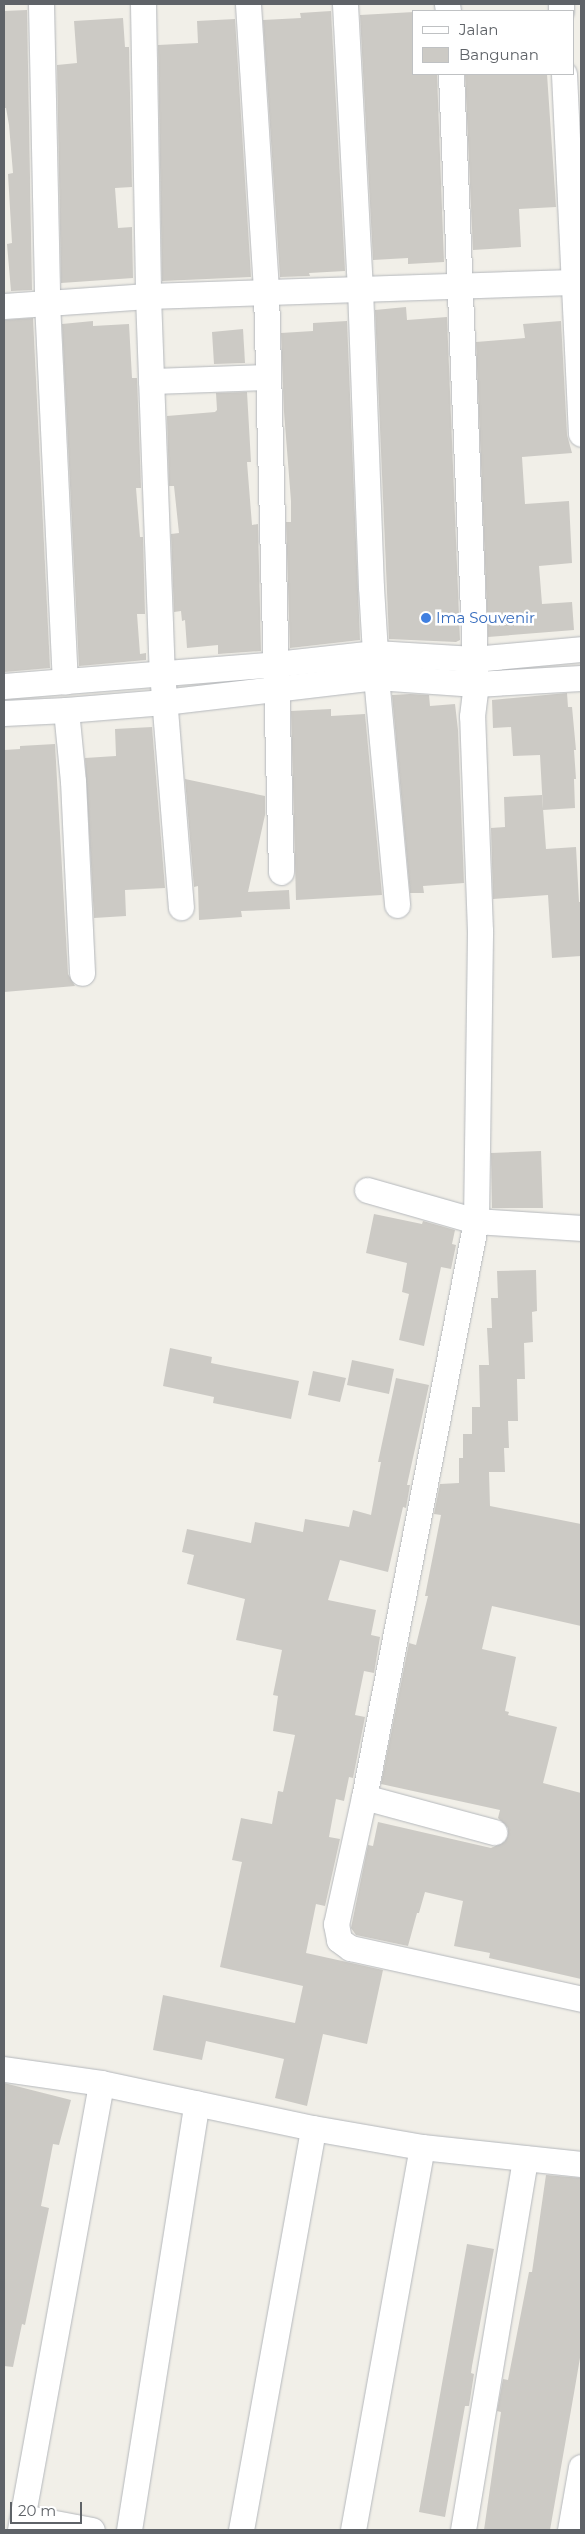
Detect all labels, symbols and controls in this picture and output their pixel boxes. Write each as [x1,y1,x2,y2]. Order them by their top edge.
legend [412,10,575,75]
text: Jalan [459,20,498,39]
text: Bangunan [459,45,539,64]
place label: Ima Souvenir [436,609,535,627]
marker: Ima Souvenir [420,612,432,624]
scale bar [12,2492,85,2524]
text: 20 m [18,2501,56,2520]

